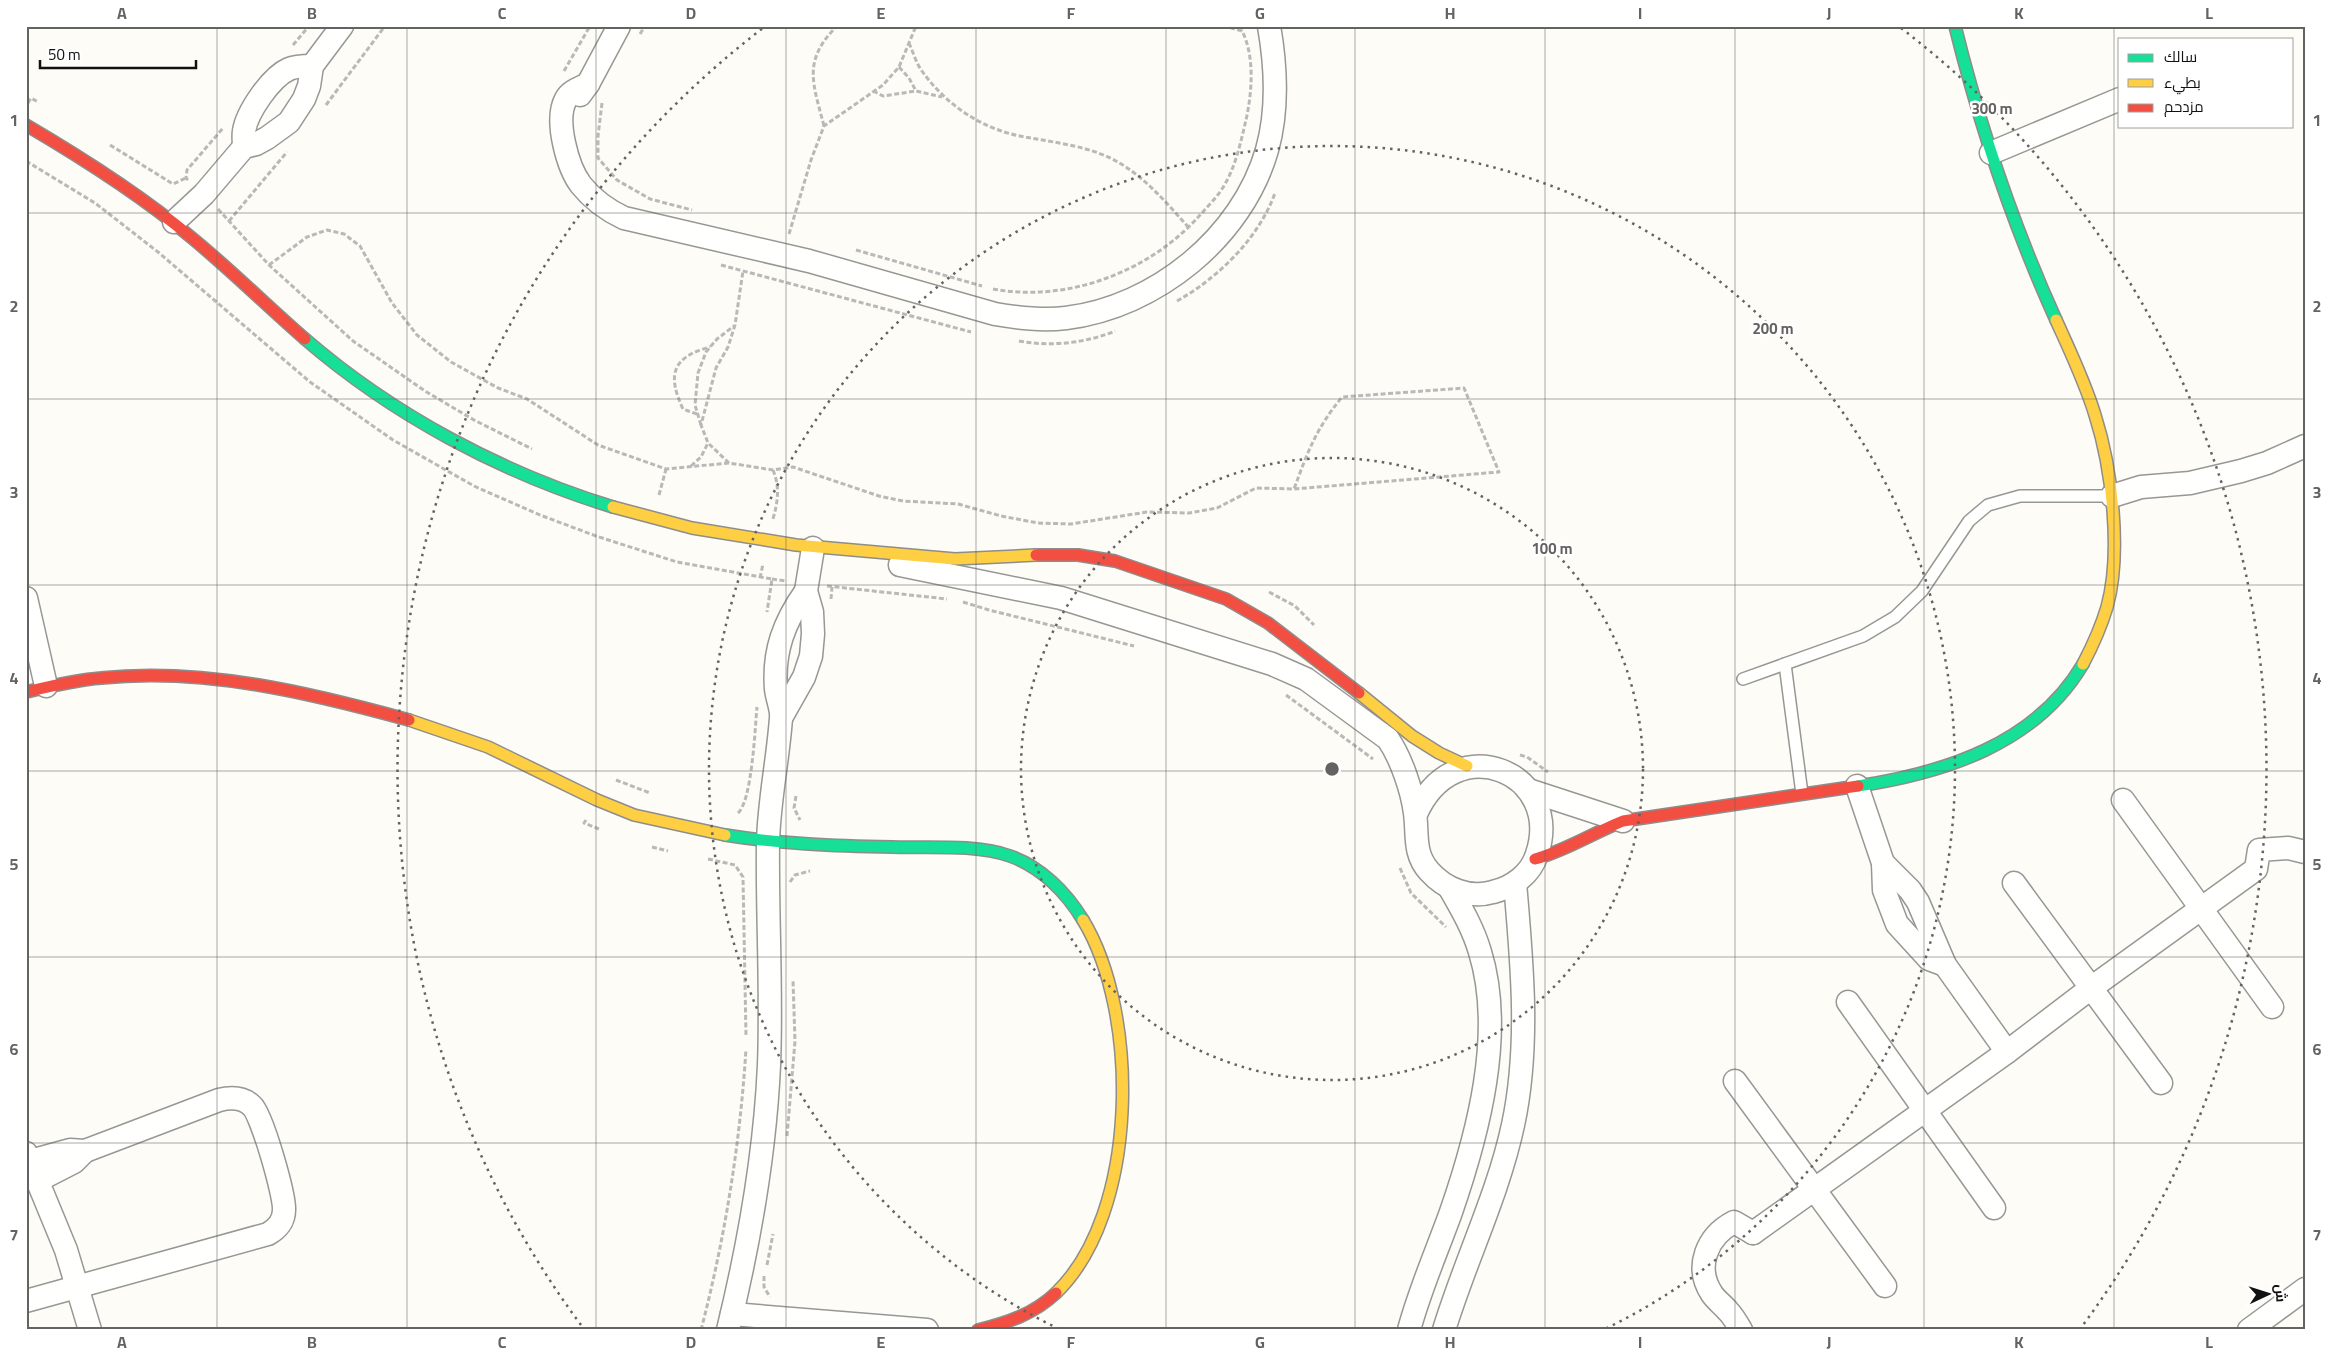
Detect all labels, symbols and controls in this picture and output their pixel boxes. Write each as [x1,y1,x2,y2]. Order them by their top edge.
text: A [117,0,127,28]
text: B [307,0,317,28]
text: C [498,0,507,28]
text: D [686,0,696,28]
text: E [877,0,886,28]
text: F [1067,0,1076,28]
text: G [1255,0,1265,28]
text: H [1445,0,1455,28]
text: I [1638,0,1642,28]
text: J [1827,0,1831,28]
text: K [2014,0,2024,28]
text: L [2205,0,2213,28]
scale bar [40,38,196,70]
legend [2118,38,2294,128]
text: 50 m [48,40,81,69]
text: سالك [2164,42,2197,71]
text: بطيء [2164,68,2201,97]
text: مزدحم [2164,92,2204,121]
text: 300 m [1972,94,2012,123]
text: 1 [10,105,18,135]
text: 1 [2313,105,2321,135]
text: 2 [10,291,18,321]
text: 2 [2313,291,2321,321]
text: 200 m [1753,314,1793,343]
text: 3 [10,477,19,507]
text: 3 [2313,477,2322,507]
text: 100 m [1532,534,1572,563]
text: 4 [10,663,19,693]
text: 4 [2313,663,2322,693]
centre of rings [1323,760,1341,778]
text: 5 [10,849,19,879]
text: 5 [2313,849,2322,879]
text: 6 [10,1034,19,1064]
text: 6 [2313,1034,2322,1064]
text: 7 [10,1220,18,1250]
text: 7 [2313,1220,2321,1250]
north arrow [2244,1268,2294,1318]
text: ش [2267,1283,2295,1303]
text: A [117,1327,127,1356]
text: B [307,1327,317,1356]
text: C [498,1327,507,1356]
text: D [686,1327,696,1356]
text: E [877,1327,886,1356]
text: F [1067,1327,1076,1356]
text: G [1255,1327,1265,1356]
text: H [1445,1327,1455,1356]
text: I [1638,1327,1642,1356]
text: J [1827,1327,1831,1356]
text: K [2014,1327,2024,1356]
text: L [2205,1327,2213,1356]

